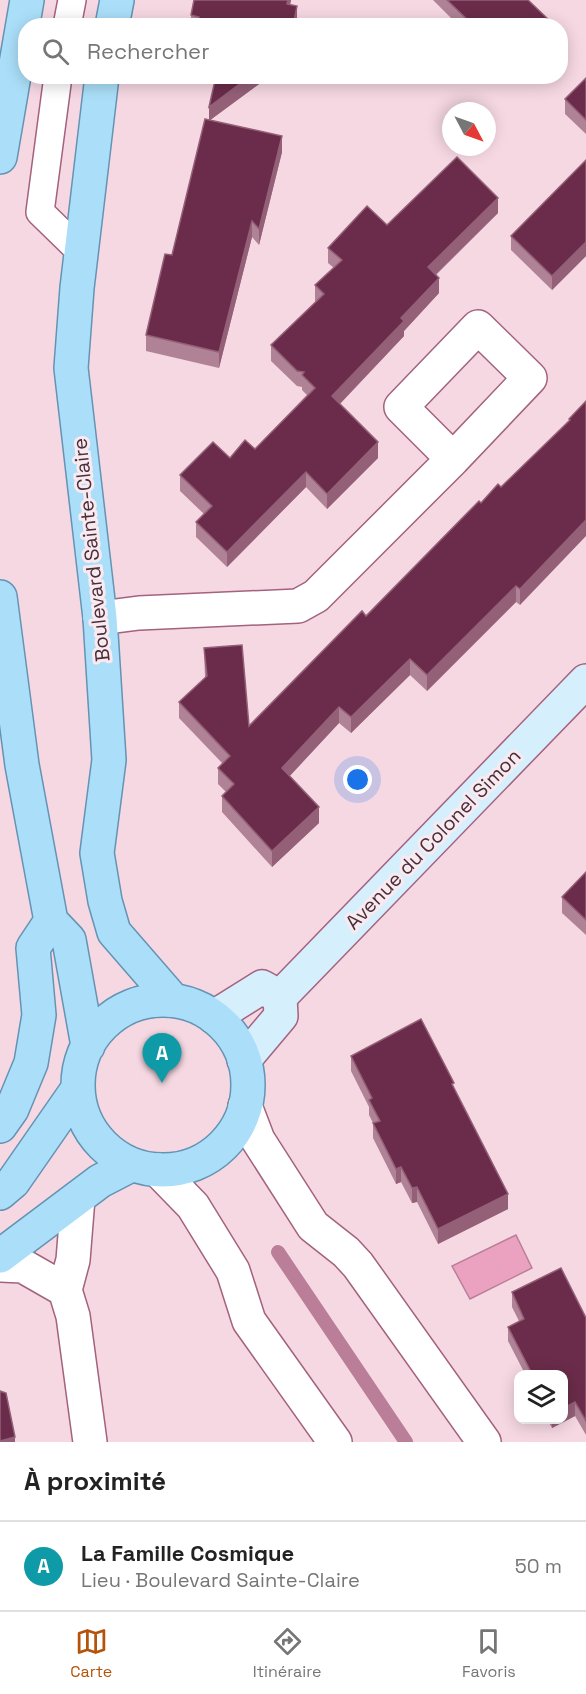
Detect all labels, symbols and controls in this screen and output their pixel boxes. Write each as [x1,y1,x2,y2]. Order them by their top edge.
search box [18,18,568,84]
icon: search [39,35,72,68]
text: Rechercher [87,37,209,65]
north arrow [442,102,496,156]
street label: Boulevard Sainte-Claire [66,437,116,663]
street label: Avenue du Colonel Simon [340,743,526,935]
your location [343,765,372,794]
pin: A [142,1034,182,1083]
map controls [514,1370,568,1424]
button: layers [514,1370,568,1424]
text: À proximité [24,1464,166,1498]
text: La Famille Cosmique [81,1539,294,1567]
text: A [37,1553,50,1579]
text: 50 m [515,1553,562,1579]
text: Lieu · Boulevard Sainte-Claire [81,1567,360,1593]
tab: Carte [70,1625,112,1682]
tab: Itinéraire [253,1625,321,1682]
tab: Favoris [462,1625,516,1682]

